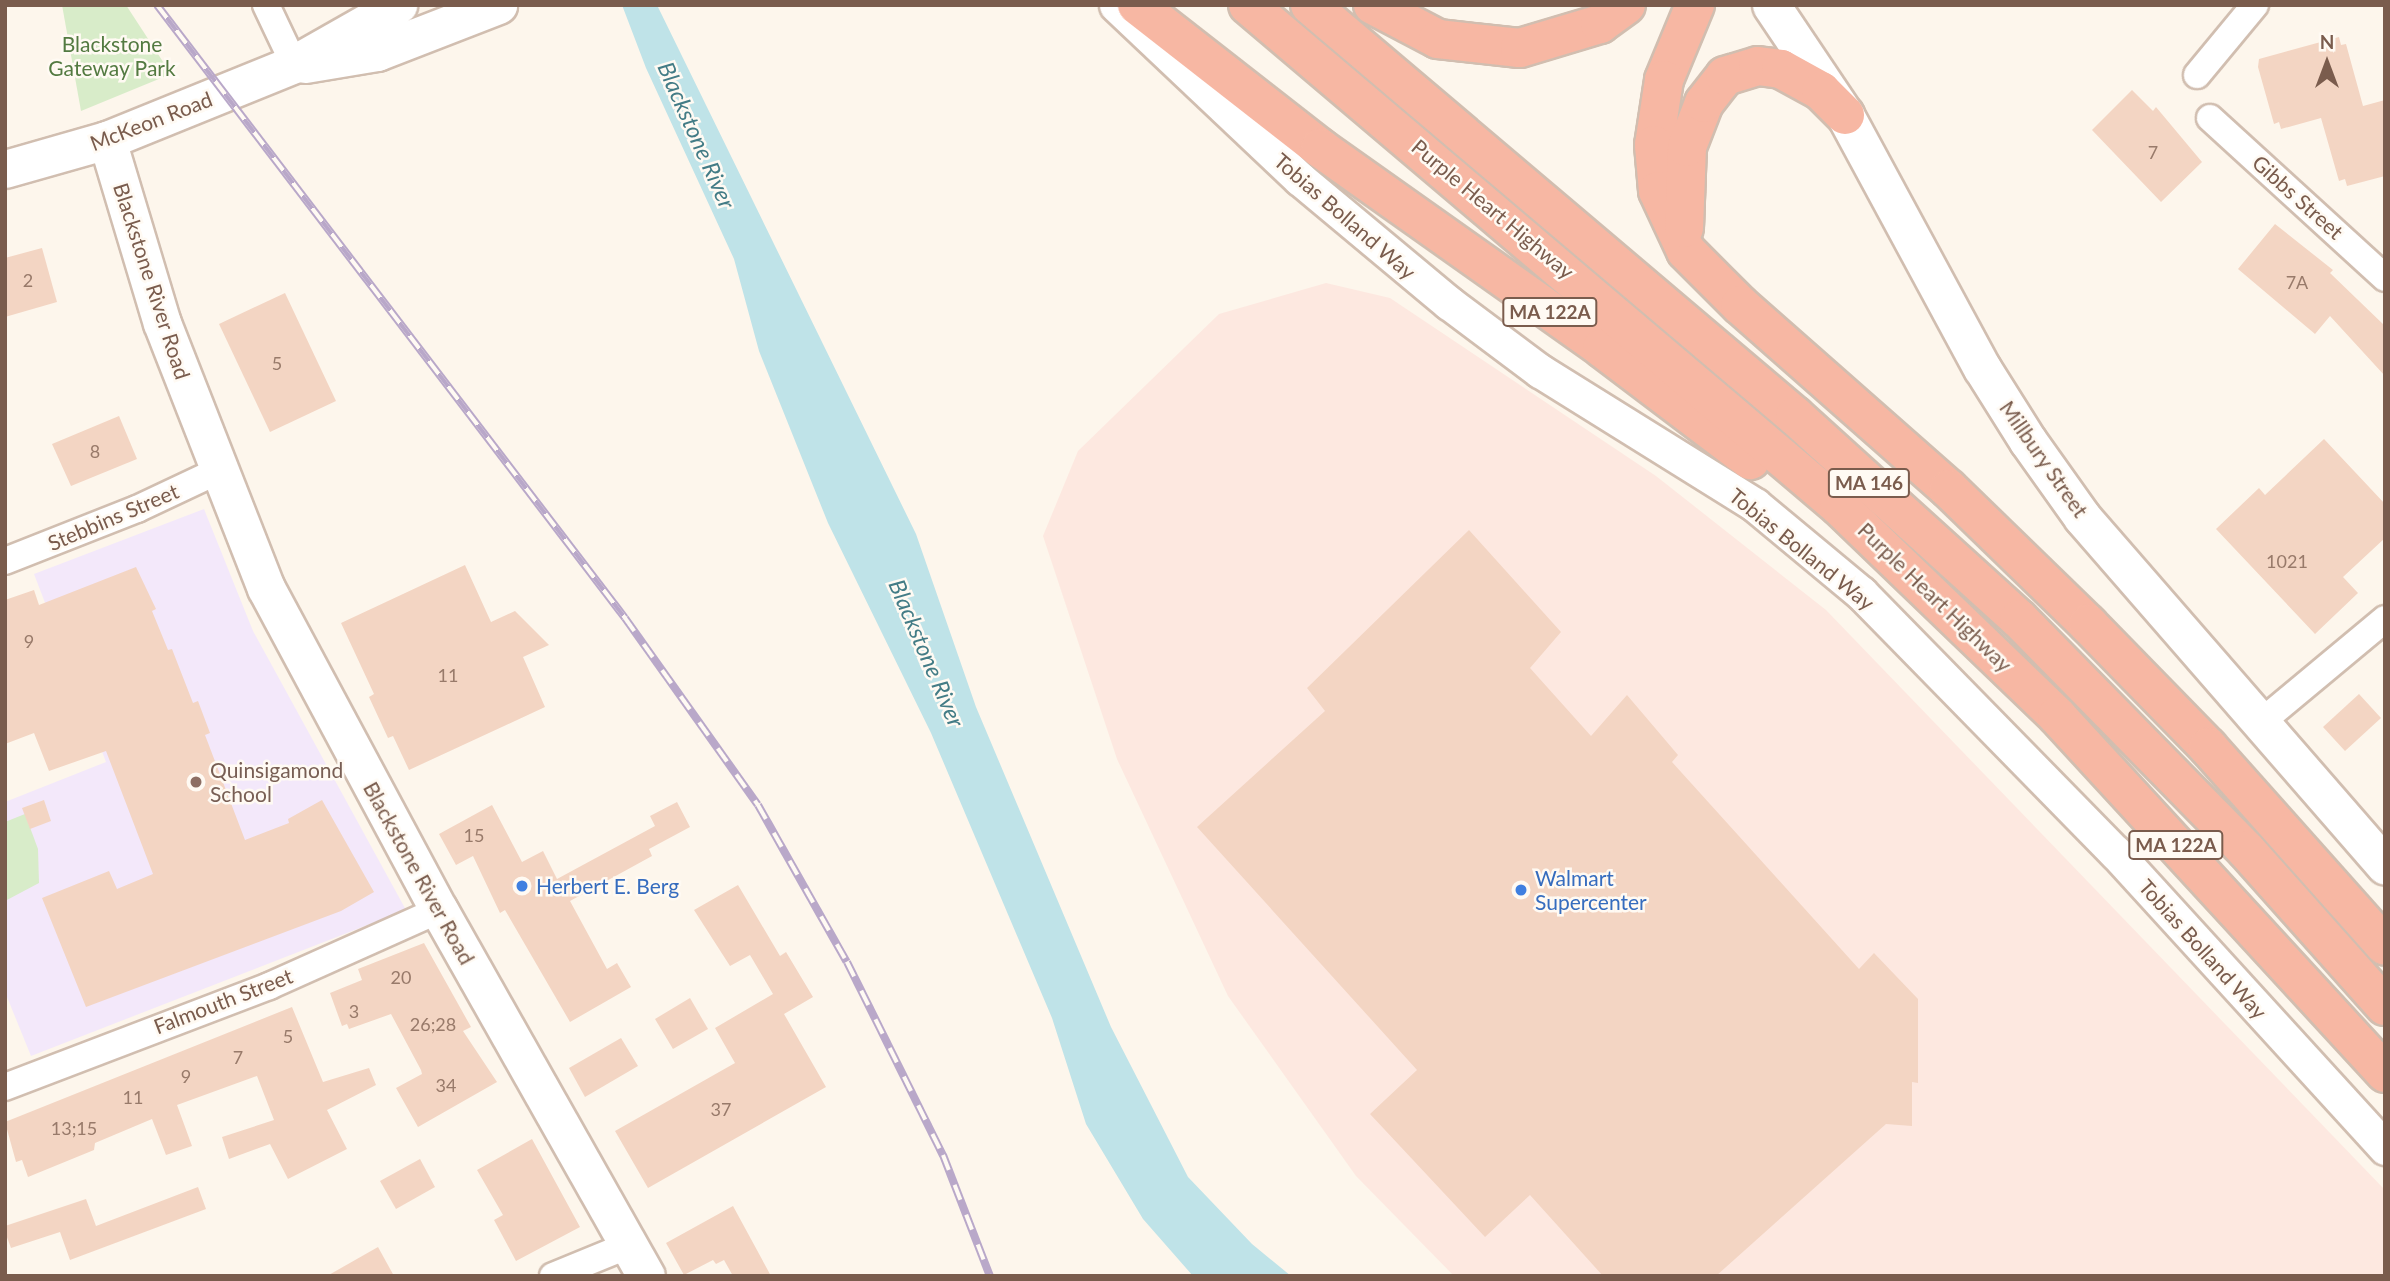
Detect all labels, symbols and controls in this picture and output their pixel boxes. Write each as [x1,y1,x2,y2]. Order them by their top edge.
north arrow [2292,28,2362,98]
text: N [2320,30,2334,53]
park label: Blackstone Gateway Park [48,31,176,81]
water label: Blackstone River [652,57,742,213]
street label: McKeon Road [86,86,216,156]
street label: Purple Heart Highway [1407,134,1579,284]
house number: 7 [2148,141,2158,163]
street label: Tobias Bolland Way [1269,148,1421,284]
street label: Gibbs Street [2247,150,2349,244]
street label: Blackstone River Road [108,179,196,383]
house number: 2 [23,269,33,291]
house number: 7A [2286,271,2308,293]
road number: MA 122A [1501,296,1599,328]
house number: 5 [272,352,282,374]
street label: Millbury Street [1994,396,2094,522]
house number: 8 [90,440,100,462]
road number: MA 146 [1827,468,1911,498]
street label: Stebbins Street [44,478,182,556]
street label: Tobias Bolland Way [1724,483,1880,615]
street label: Purple Heart Highway [1853,517,2017,677]
house number: 1021 [2266,550,2308,572]
water label: Blackstone River [883,575,971,731]
house number: 9 [24,630,34,652]
house number: 11 [438,664,458,686]
place label: Quinsigamond School [210,757,343,807]
marker: Quinsigamond School [188,774,204,790]
street label: Blackstone River Road [358,777,480,969]
house number: 15 [464,824,484,846]
road number: MA 122A [2127,830,2225,860]
place label: Walmart Supercenter [1535,865,1647,915]
place label: Herbert E. Berg [536,873,679,899]
street label: Tobias Bolland Way [2134,874,2272,1024]
marker: Herbert E. Berg [514,878,530,894]
marker: Walmart Supercenter [1513,882,1529,898]
street label: Falmouth Street [150,963,296,1039]
house number: 20 [391,966,411,988]
house number: 3 [349,1000,359,1022]
house number: 26;28 [410,1013,456,1035]
house number: 5 [283,1025,293,1047]
house number: 7 [233,1046,243,1068]
house number: 9 [181,1065,191,1087]
house number: 34 [436,1074,456,1096]
house number: 11 [123,1086,143,1108]
house number: 37 [711,1098,731,1120]
house number: 13;15 [51,1117,97,1139]

